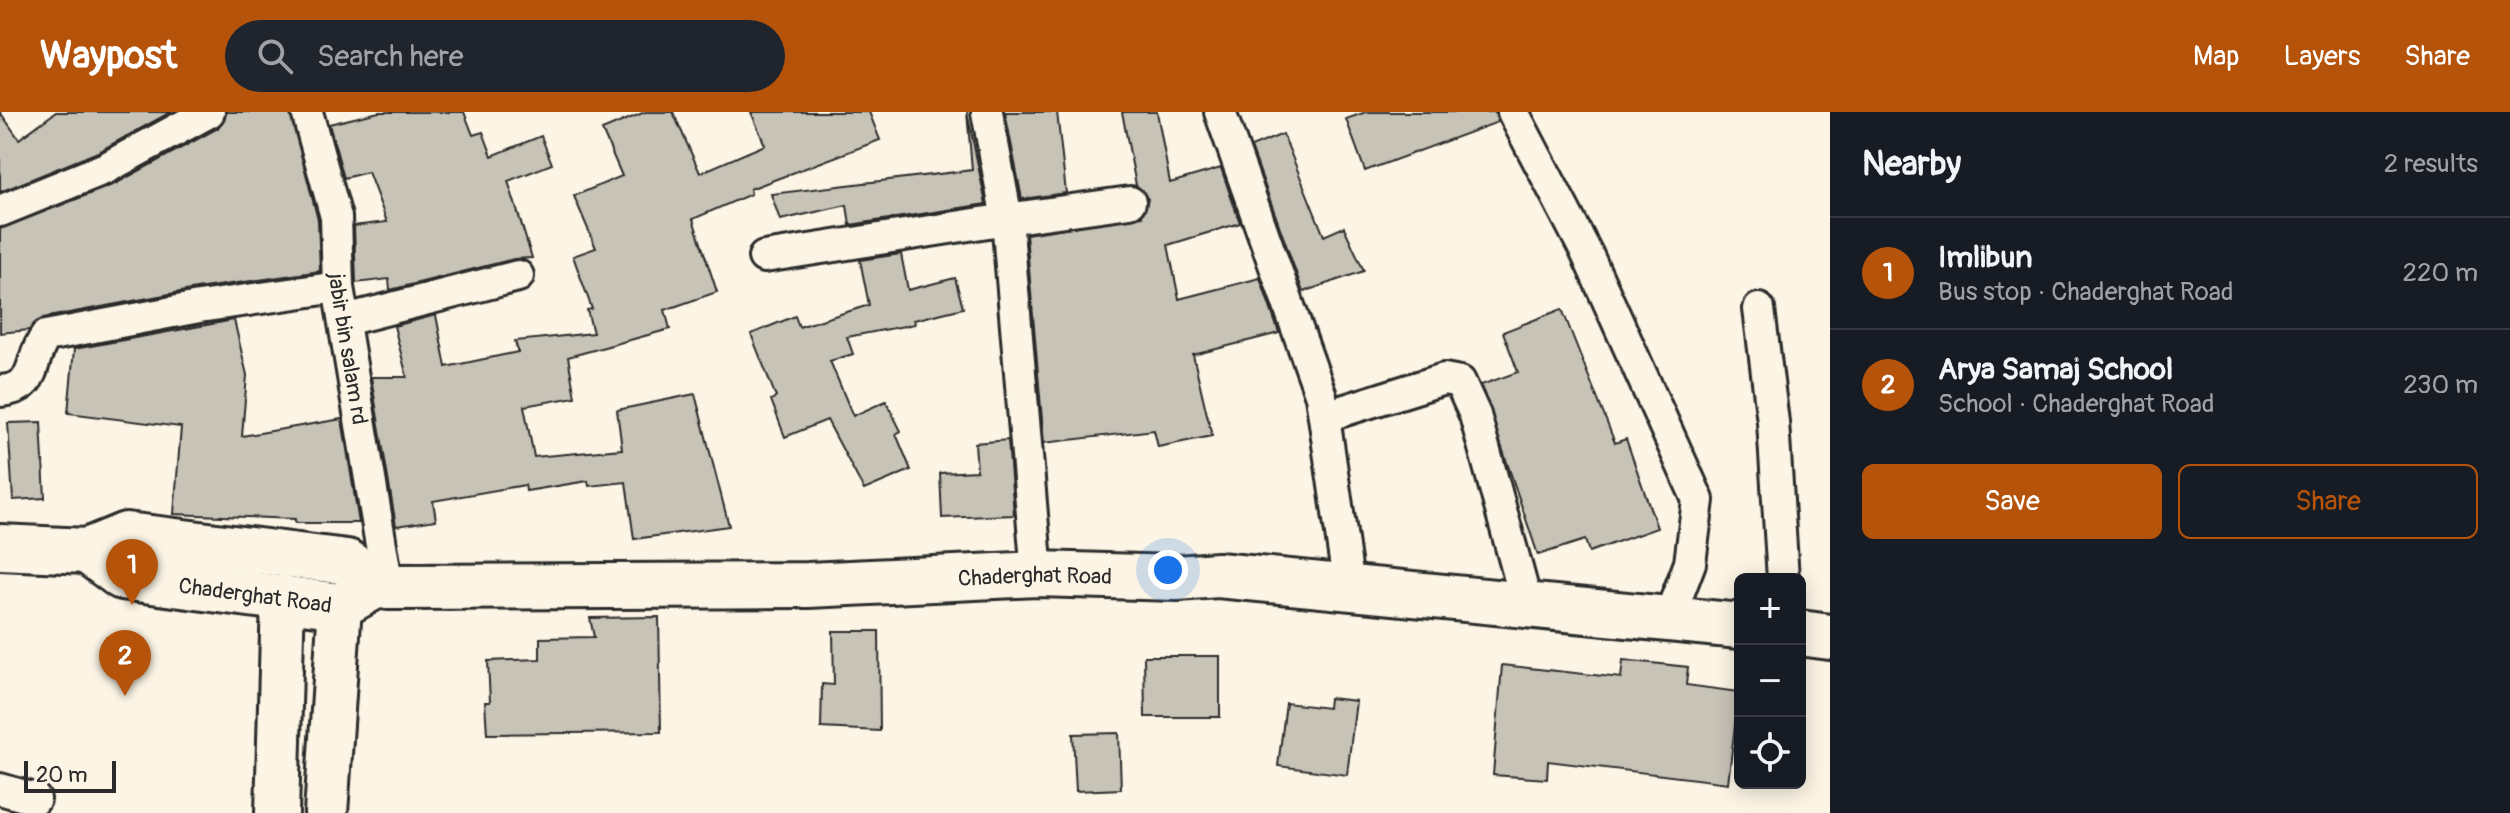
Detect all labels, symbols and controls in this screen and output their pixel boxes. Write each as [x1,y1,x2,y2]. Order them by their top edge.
search box [225,20,785,92]
text: Waypost [40,32,177,80]
icon: search [253,34,297,78]
text: Search here [317,38,464,75]
text: Map [2193,39,2239,74]
text: Layers [2283,39,2360,74]
text: Share [2404,39,2470,74]
text: Nearby [1862,143,1961,186]
text: 2 results [2384,148,2478,180]
text: Imlibun [1938,239,2032,276]
text: 1 [1883,257,1893,289]
text: 220 m [2402,257,2478,289]
street label: jabir bin salam rd [323,272,374,427]
text: Bus stop · Chaderghat Road [1938,276,2234,308]
text: Arya Samaj School [1938,351,2173,388]
text: 2 [1881,369,1895,401]
text: 230 m [2403,369,2478,401]
text: School · Chaderghat Road [1938,388,2215,420]
button: Save [1862,464,2162,539]
button: Share [2178,464,2478,539]
pin: 1 [106,539,158,605]
your location [1148,550,1188,590]
street label: Chaderghat Road [957,561,1112,593]
street label: Chaderghat Road [177,572,333,620]
map controls [1734,573,1806,789]
button: + [1734,573,1806,645]
pin: 2 [99,630,151,696]
button: − [1734,645,1806,717]
button: locate [1734,717,1806,789]
scale bar [24,757,116,793]
text: 20 m [36,761,88,789]

